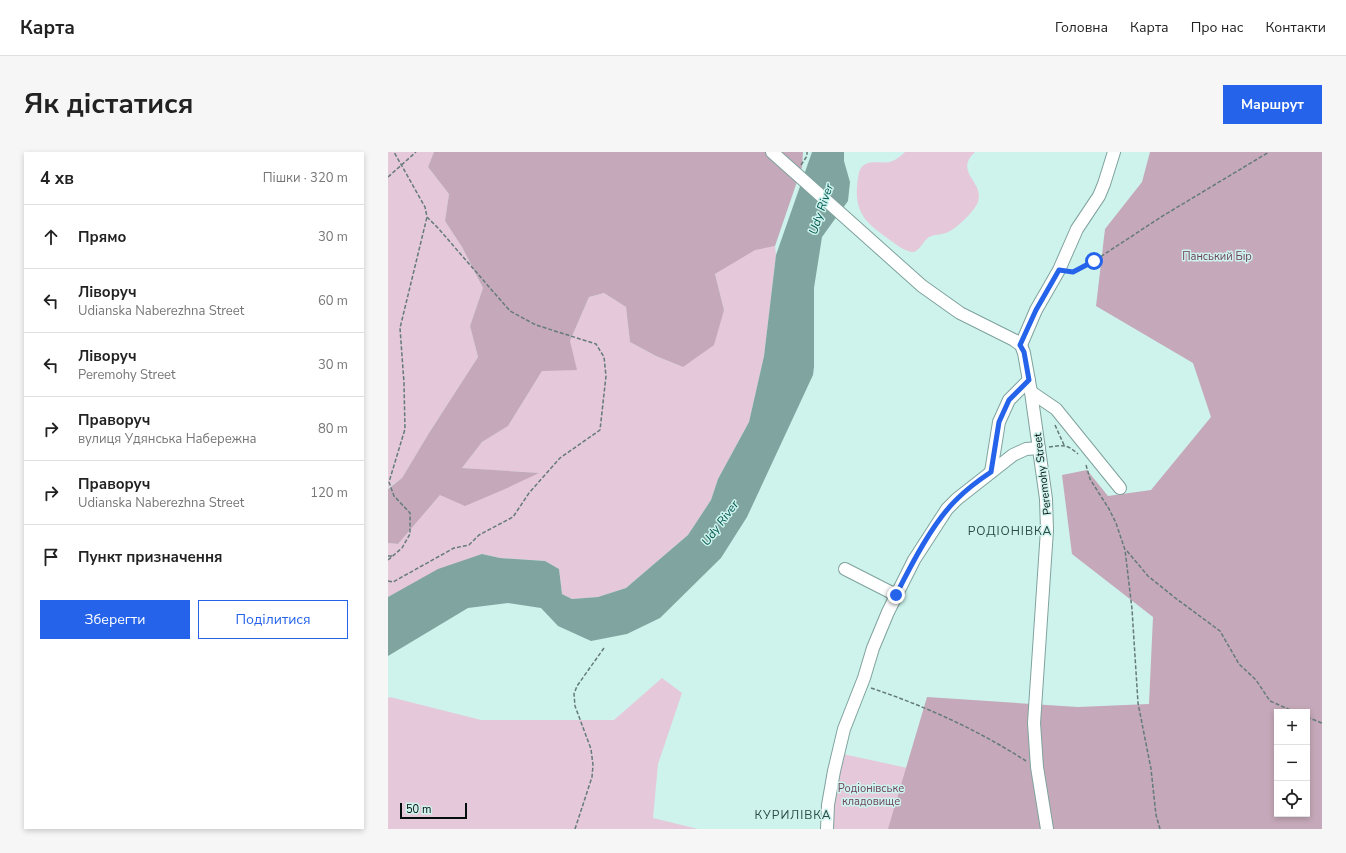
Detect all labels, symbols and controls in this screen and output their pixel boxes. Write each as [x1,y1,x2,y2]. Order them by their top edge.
text: Карта [20,15,75,41]
text: Головна [1055,18,1108,37]
text: Карта [1130,18,1169,37]
text: Про нас [1191,18,1243,37]
text: Контакти [1265,18,1326,37]
text: Як дістатися [24,85,193,123]
button: Маршрут [1223,85,1322,124]
text: 4 хв [40,167,74,190]
text: Пішки · 320 m [263,169,348,187]
water label: Udy River [805,181,837,236]
icon: ahead [40,226,62,248]
text: Прямо [78,227,126,247]
text: 30 m [318,228,348,246]
park label: Панський Бір [1182,249,1252,264]
route start [1085,252,1103,270]
text: Ліворуч [78,282,137,302]
icon: left [40,290,62,312]
text: 60 m [318,292,348,310]
text: Udianska Naberezhna Street [78,302,244,320]
text: Ліворуч [78,346,137,366]
icon: left [40,354,62,376]
text: 30 m [318,356,348,374]
text: Peremohy Street [78,366,176,384]
text: Праворуч [78,410,150,430]
icon: right [40,418,62,440]
text: 80 m [318,420,348,438]
text: вулиця Удянська Набережна [78,430,257,448]
street label: Peremohy Street [1030,432,1055,516]
text: Праворуч [78,474,150,494]
icon: right [40,482,62,504]
text: 120 m [310,484,348,502]
text: Udianska Naberezhna Street [78,494,244,512]
water label: Udy River [698,497,743,549]
district label: РОДІОНІВКА [968,523,1052,539]
icon: arrive [40,546,62,568]
text: Пункт призначення [78,547,223,567]
route end [887,586,905,604]
button: Зберегти [40,600,190,639]
button: Поділитися [198,600,348,639]
map controls [1274,709,1310,817]
button: + [1274,709,1310,745]
button: − [1274,745,1310,781]
park label: Родіонівське кладовище [838,781,904,809]
button: locate [1274,781,1310,817]
scale bar [400,801,467,820]
text: 50 m [406,802,431,817]
district label: КУРИЛІВКА [754,807,832,823]

